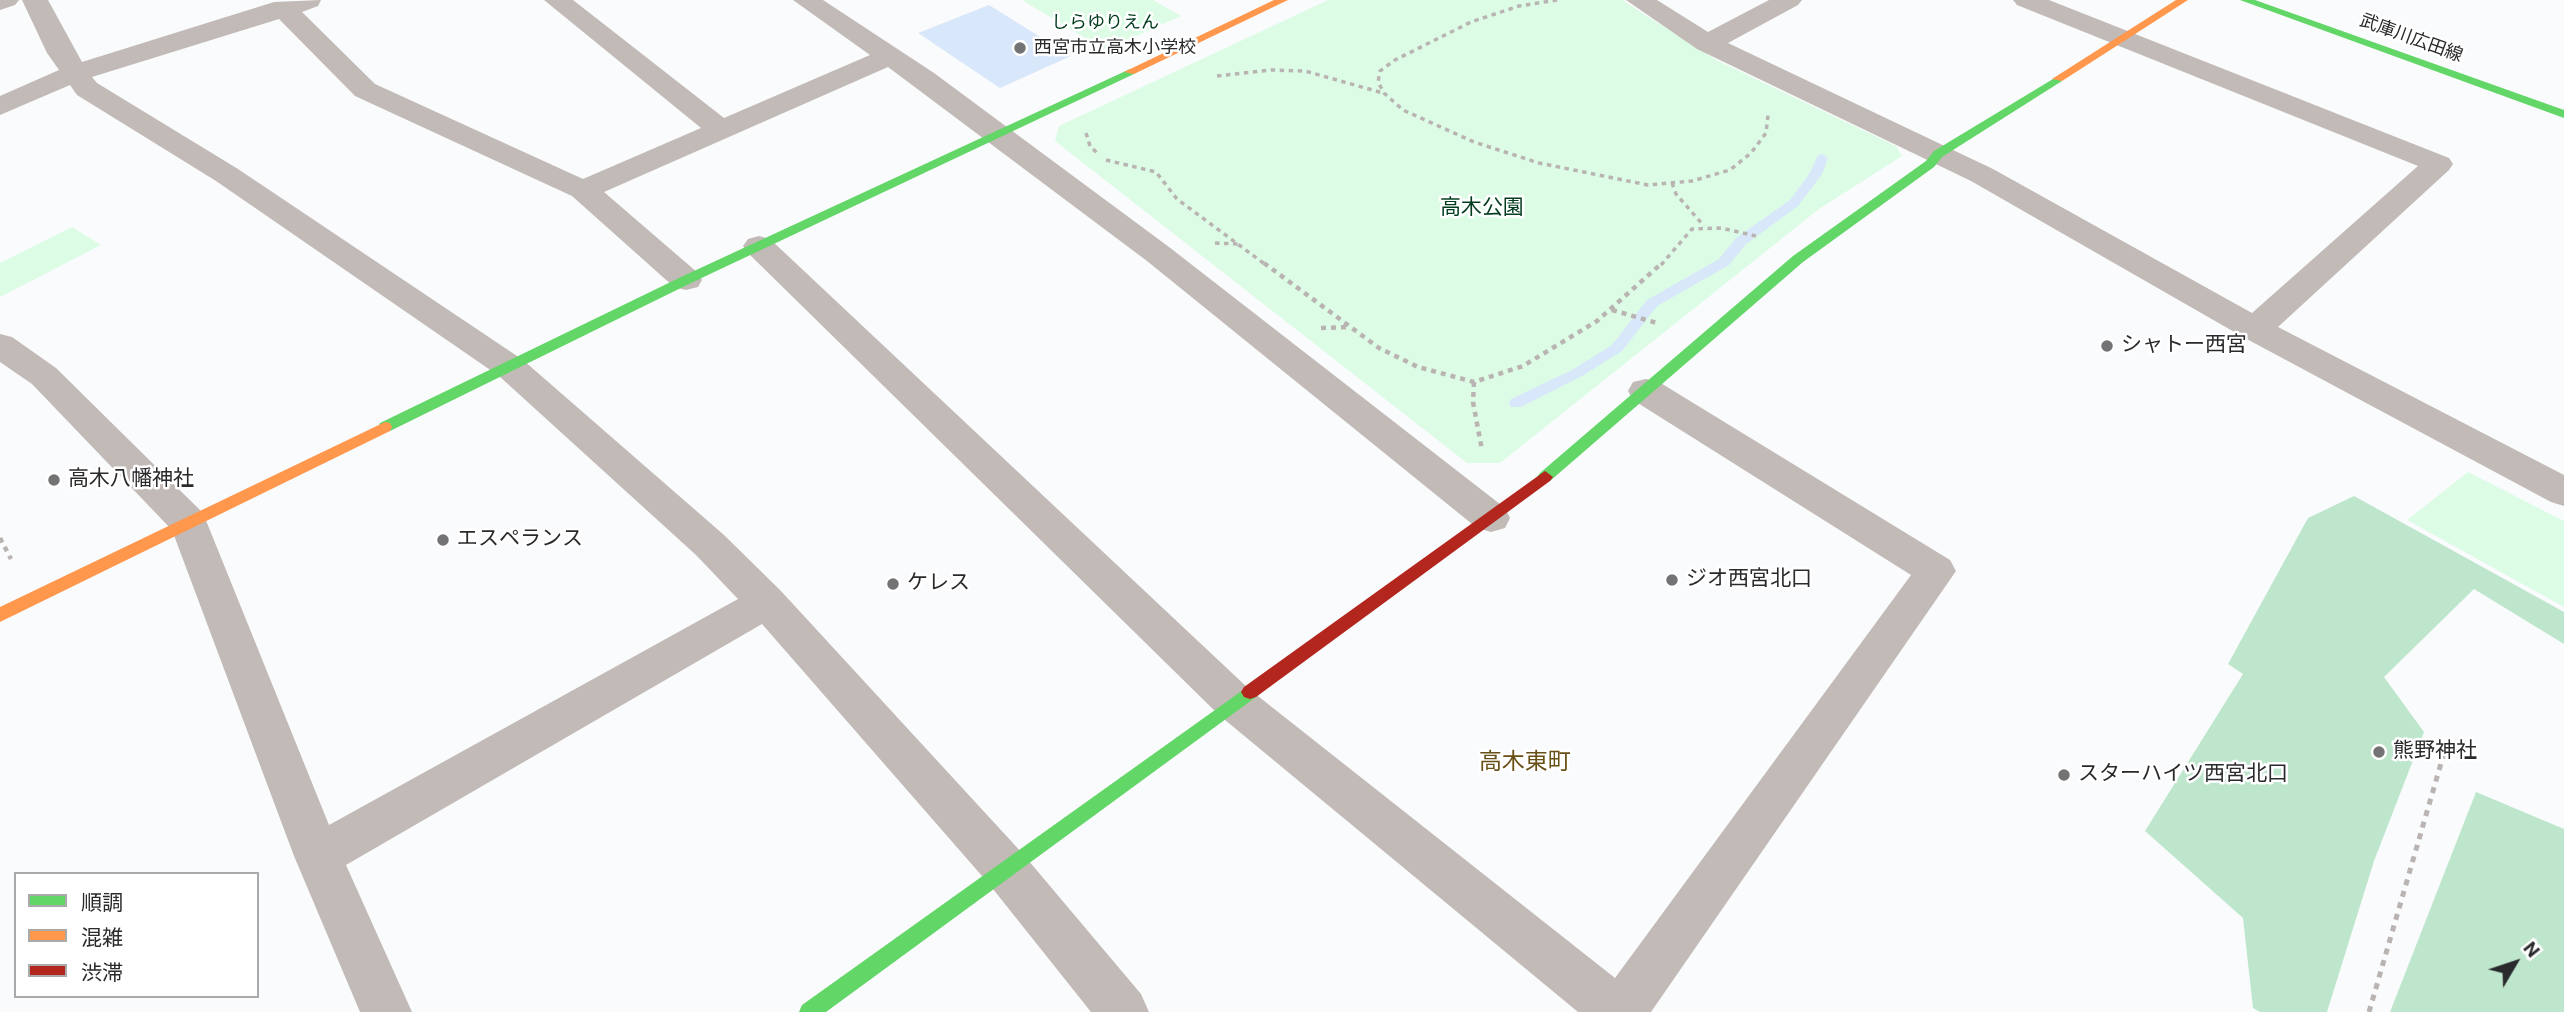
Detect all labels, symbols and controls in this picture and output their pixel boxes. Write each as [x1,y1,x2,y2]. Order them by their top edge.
street label: 武庫川広田線 [2357,10,2465,68]
park label: しらゆりえん [1051,12,1159,34]
place label: 西宮市立高木小学校 [1034,37,1196,59]
marker: 西宮市立高木小学校 [1012,40,1028,56]
park label: 高木公園 [1440,196,1524,222]
place label: シャトー西宮 [2121,333,2247,359]
marker: シャトー西宮 [2099,338,2115,354]
place label: 高木八幡神社 [68,467,194,493]
marker: 高木八幡神社 [46,472,62,488]
place label: エスペランス [457,527,583,553]
marker: エスペランス [435,532,451,548]
place label: ジオ西宮北口 [1686,567,1812,593]
place label: ケレス [907,571,970,597]
marker: ジオ西宮北口 [1664,572,1680,588]
marker: ケレス [885,576,901,592]
place label: 熊野神社 [2393,739,2477,765]
marker: 熊野神社 [2371,744,2387,760]
district label: 高木東町 [1479,749,1571,777]
place label: スターハイツ西宮北口 [2078,762,2288,788]
marker: スターハイツ西宮北口 [2056,767,2072,783]
legend [14,872,259,998]
text: 順調 [81,891,123,915]
text: 混雑 [81,926,123,950]
north arrow [2480,928,2550,998]
text: N [2519,937,2545,962]
text: 渋滞 [81,961,123,985]

